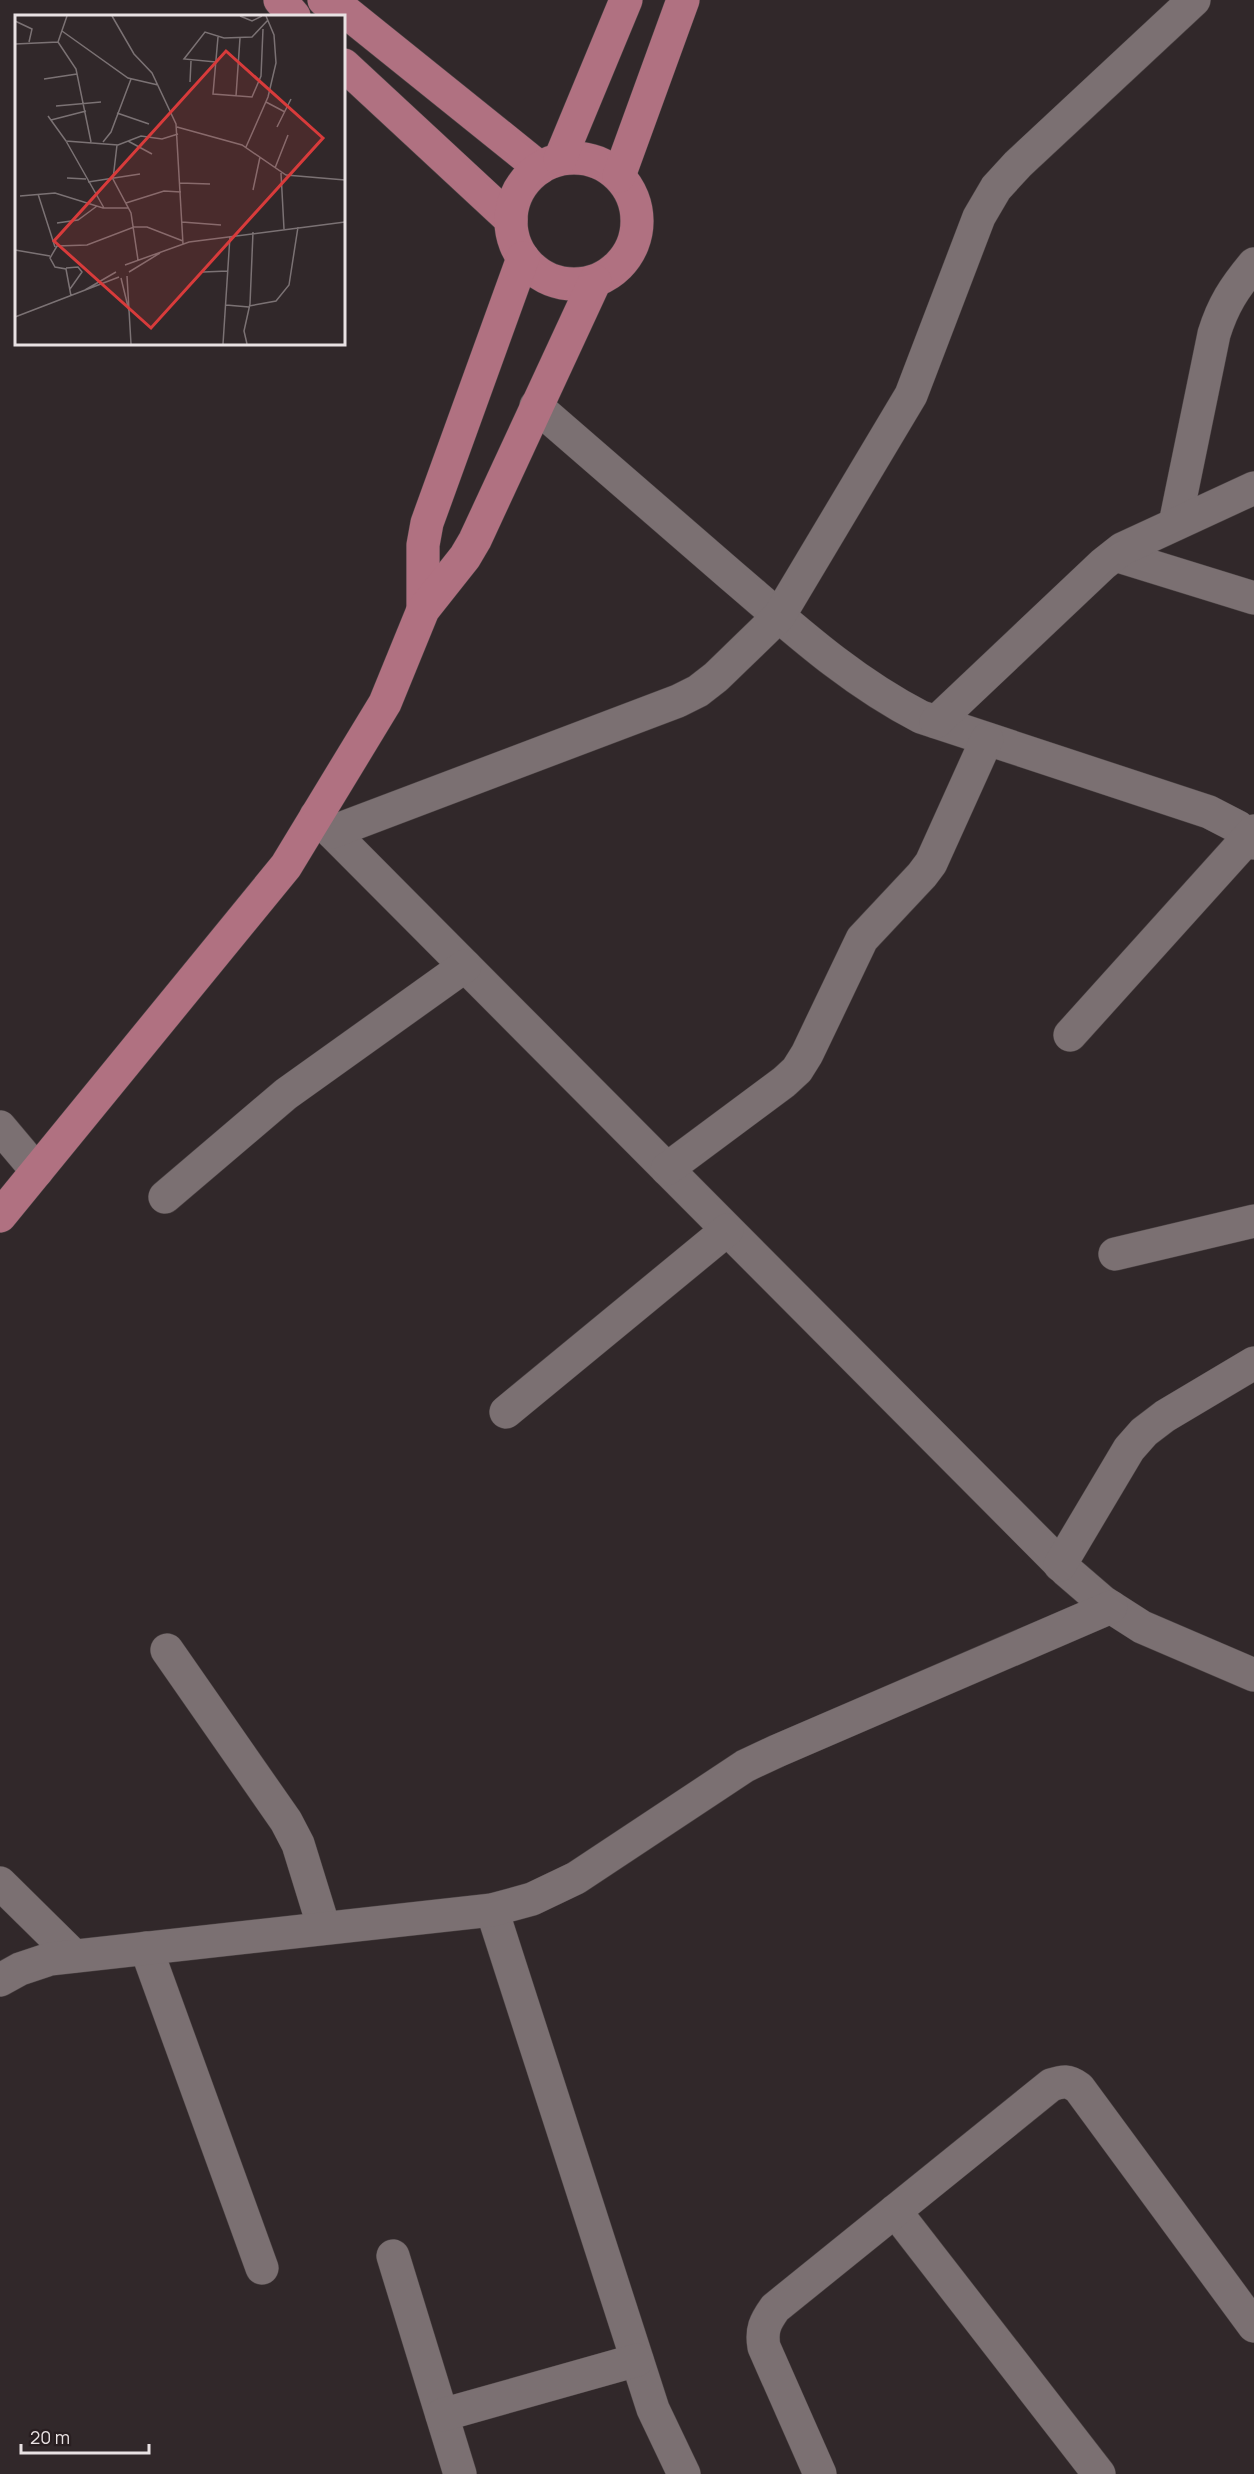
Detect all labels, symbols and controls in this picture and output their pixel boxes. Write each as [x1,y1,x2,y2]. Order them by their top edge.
inset map [15,15,345,345]
scale bar [21,2417,148,2455]
text: 20 m [30,2425,70,2449]

